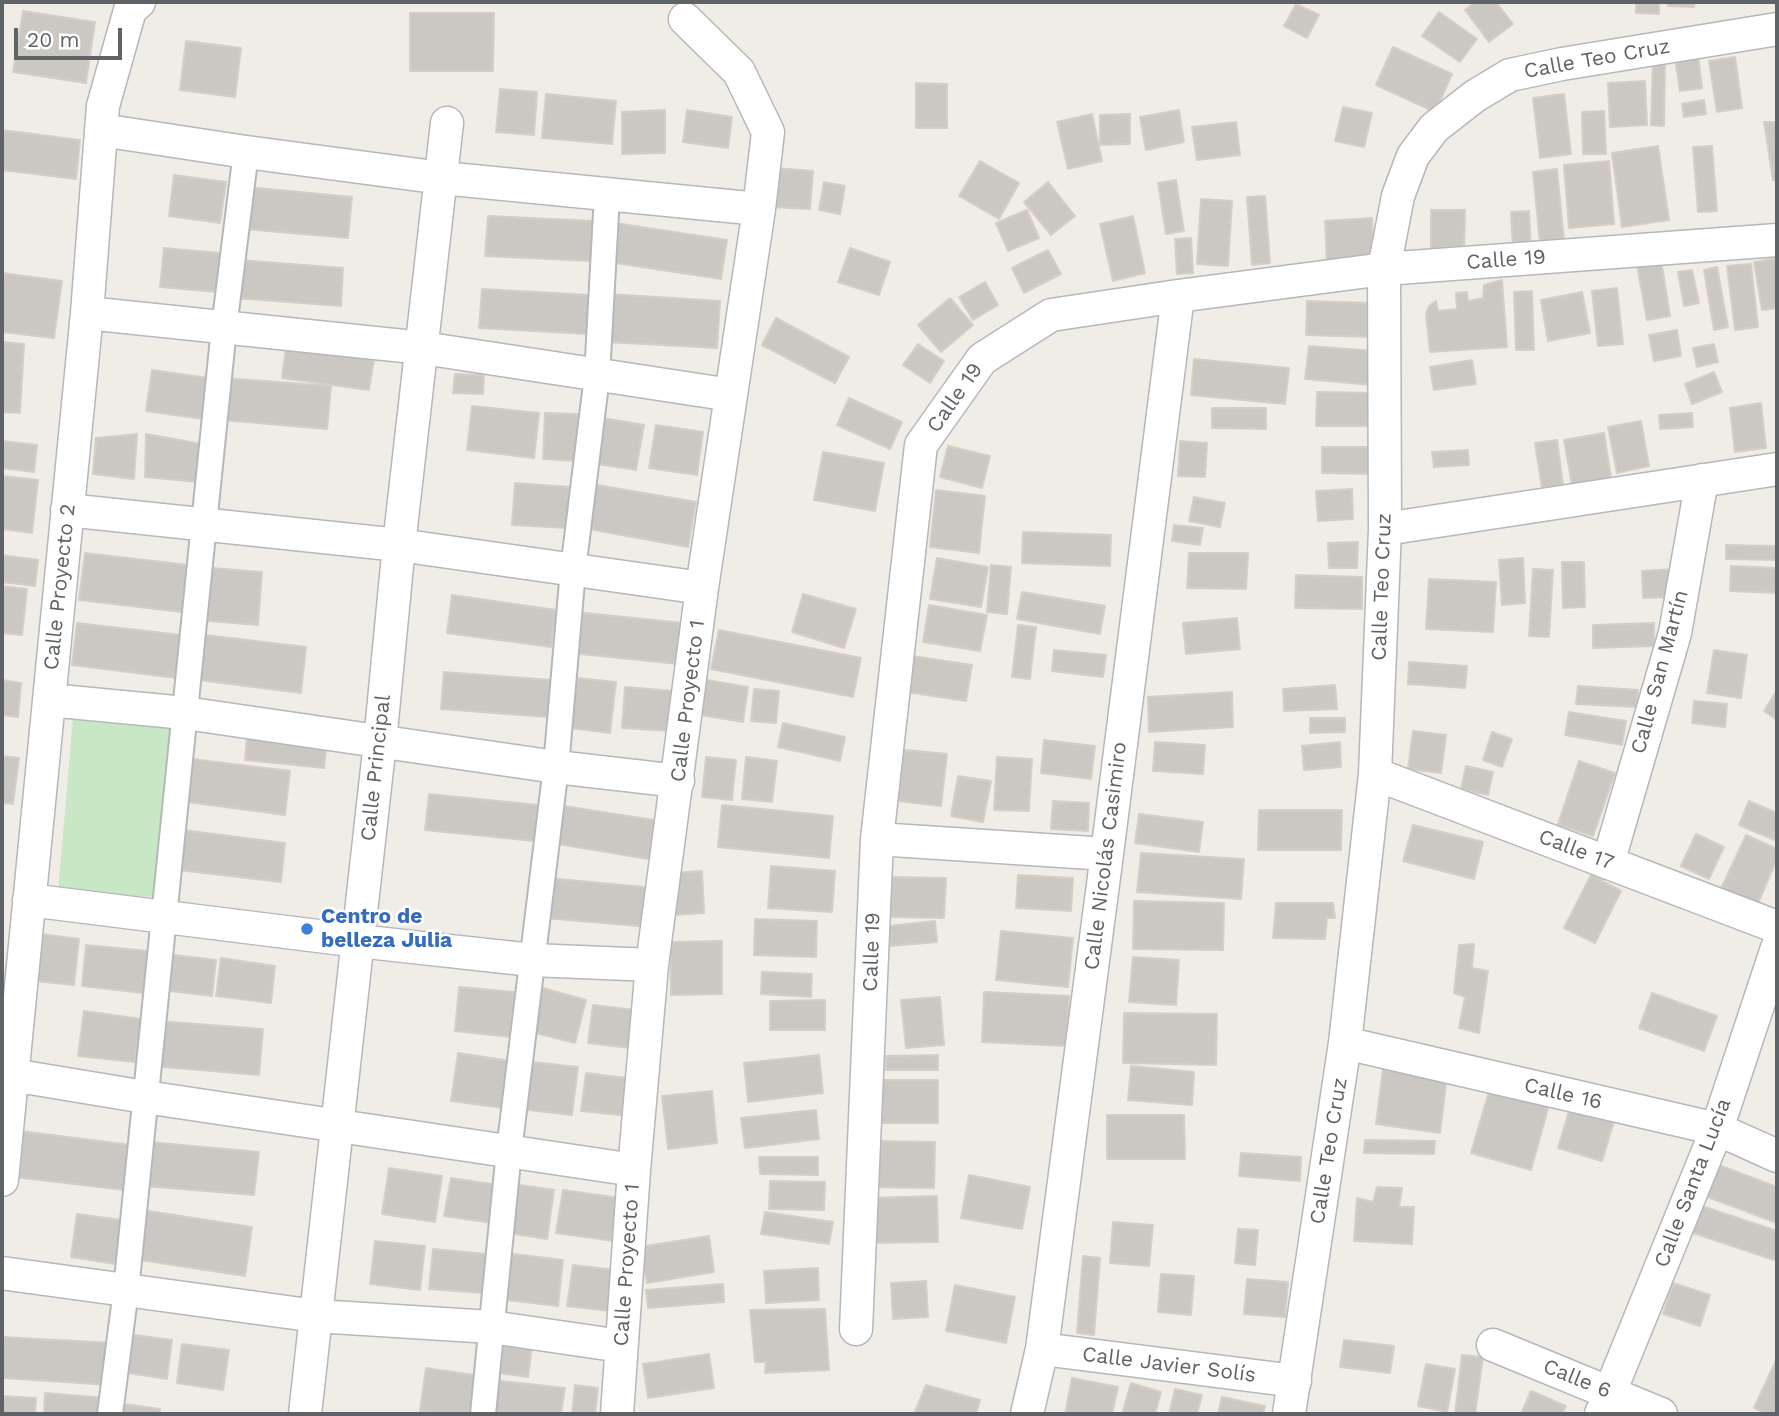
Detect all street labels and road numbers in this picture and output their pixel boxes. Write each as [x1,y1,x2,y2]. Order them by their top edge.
street label: Calle Teo Cruz [1522,34,1672,84]
street label: Calle 19 [1465,245,1547,275]
street label: Calle 19 [922,358,988,438]
street label: Calle Proyecto 2 [39,503,81,671]
street label: Calle Teo Cruz [1367,513,1397,661]
street label: Calle San Martín [1626,587,1694,757]
street label: Calle Proyecto 1 [666,618,710,784]
street label: Calle Principal [356,693,396,843]
street label: Calle Nicolás Casimiro [1079,740,1133,972]
street label: Calle 17 [1535,824,1617,876]
street label: Calle 19 [858,912,886,992]
street label: Calle 16 [1521,1073,1605,1115]
street label: Calle Teo Cruz [1305,1076,1353,1226]
street label: Calle Santa Lucía [1649,1095,1737,1271]
street label: Calle Proyecto 1 [609,1183,645,1347]
street label: Calle Javier Solís [1081,1342,1257,1388]
street label: Calle 6 [1539,1354,1615,1404]

